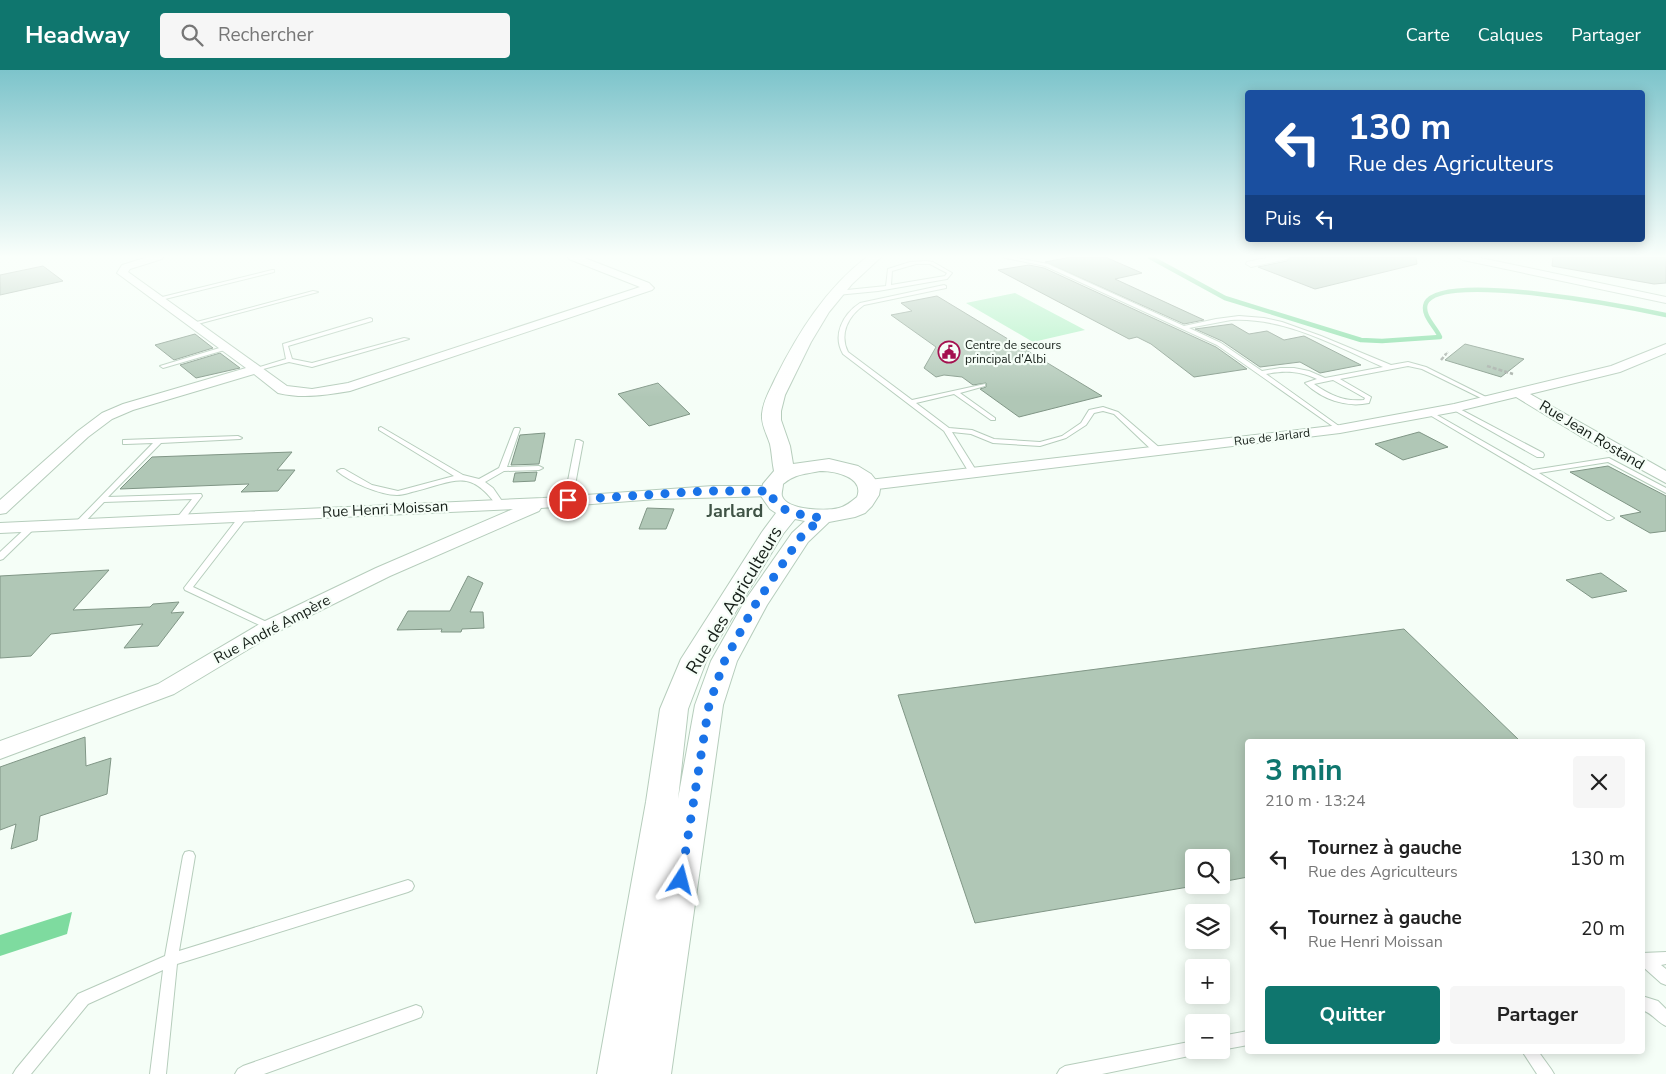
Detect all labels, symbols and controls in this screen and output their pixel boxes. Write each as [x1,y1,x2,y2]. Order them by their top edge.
search box [160,13,510,58]
text: Headway [25,19,130,51]
icon: search [178,21,206,49]
text: Rechercher [218,22,313,48]
text: Carte [1406,23,1450,47]
text: Calques [1478,23,1543,47]
text: Partager [1571,23,1641,47]
text: 130 m [1348,104,1451,151]
icon: left [1265,110,1330,175]
text: Rue des Agriculteurs [1348,149,1554,179]
icon: left [1311,205,1339,233]
text: Puis [1265,206,1301,232]
place label: Centre de secours principal d'Albi [965,337,1061,367]
public building icon: Centre de secours principal d'Albi [937,340,961,364]
street label: Rue Jean Rostand [1536,396,1648,474]
street label: Rue de Jarlard [1233,424,1311,450]
pin [547,479,589,521]
icon: arrive [554,486,582,514]
street label: Rue Henri Moissan [321,496,449,522]
district label: Jarlard [706,499,763,523]
street label: Rue des Agriculteurs [680,522,788,678]
street label: Rue André Ampère [210,590,334,668]
text: 3 min [1265,750,1343,791]
button: close [1573,756,1625,808]
text: 210 m · 13:24 [1265,790,1366,812]
text: Tournez à gauche [1308,835,1462,861]
icon: left [1265,845,1293,873]
text: 130 m [1570,846,1625,872]
map controls [1185,849,1230,1059]
button: search [1185,849,1230,894]
position arrow [654,853,706,905]
text: Rue des Agriculteurs [1308,861,1458,883]
button: layers [1185,904,1230,949]
text: Tournez à gauche [1308,905,1462,931]
icon: left [1265,915,1293,943]
text: 20 m [1581,916,1625,942]
text: Rue Henri Moissan [1308,931,1443,953]
button: + [1185,959,1230,1004]
button: Quitter [1265,986,1440,1044]
button: Partager [1450,986,1625,1044]
button: − [1185,1014,1230,1059]

